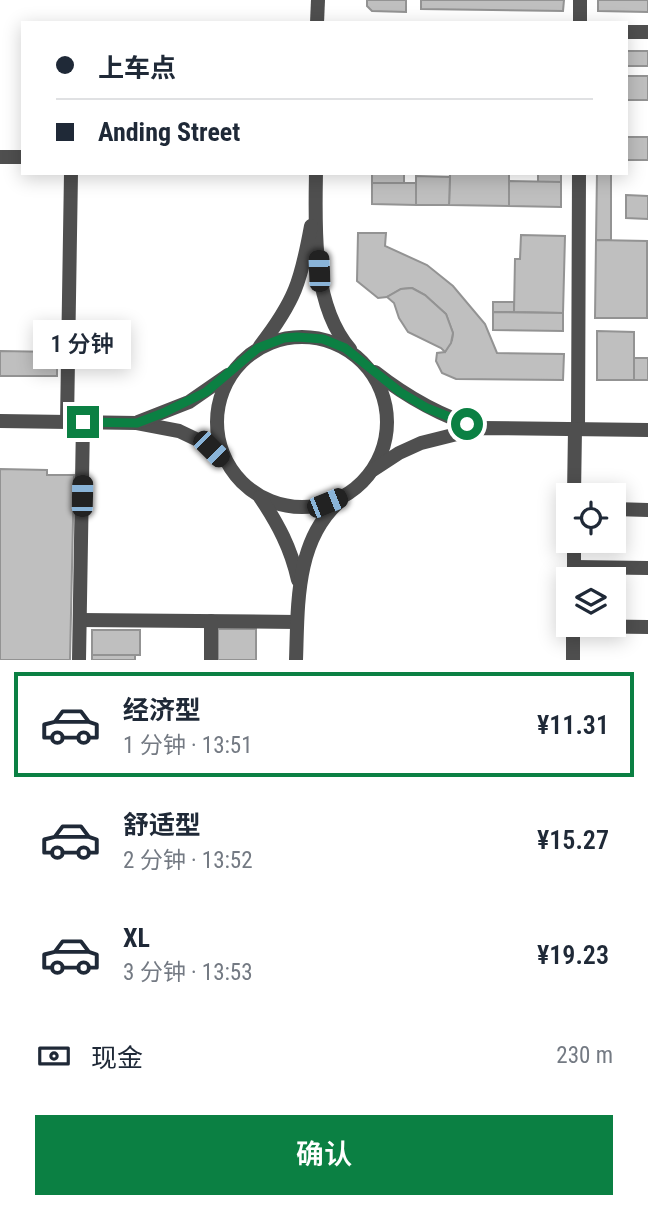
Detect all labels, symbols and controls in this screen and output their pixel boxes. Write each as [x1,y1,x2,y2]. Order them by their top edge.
text: 上车点 [98,53,176,83]
text: Anding Street [98,117,240,147]
car [308,250,331,292]
callout: 1 分钟 [34,320,132,370]
text: 1 分钟 [51,331,113,358]
route end [67,406,99,438]
route start [451,408,483,440]
car [189,427,234,471]
car [72,475,93,517]
map controls [556,483,626,637]
button: locate [556,483,626,553]
car [304,485,351,521]
button: layers [556,567,626,637]
icon: car [39,693,102,756]
text: 经济型 [123,695,201,725]
text: ¥11.31 [537,710,609,740]
text: 1 分钟 · 13:51 [123,732,253,759]
icon: car [39,808,102,871]
text: 舒适型 [123,810,201,840]
text: ¥15.27 [537,825,609,855]
text: 2 分钟 · 13:52 [123,847,253,874]
icon: car [39,923,102,986]
text: XL [123,923,150,953]
text: ¥19.23 [537,940,609,970]
text: 3 分钟 · 13:53 [123,959,253,986]
icon: cash [35,1037,73,1075]
text: 230 m [556,1042,613,1069]
text: 现金 [91,1043,143,1073]
button: 确认 [35,1115,613,1195]

